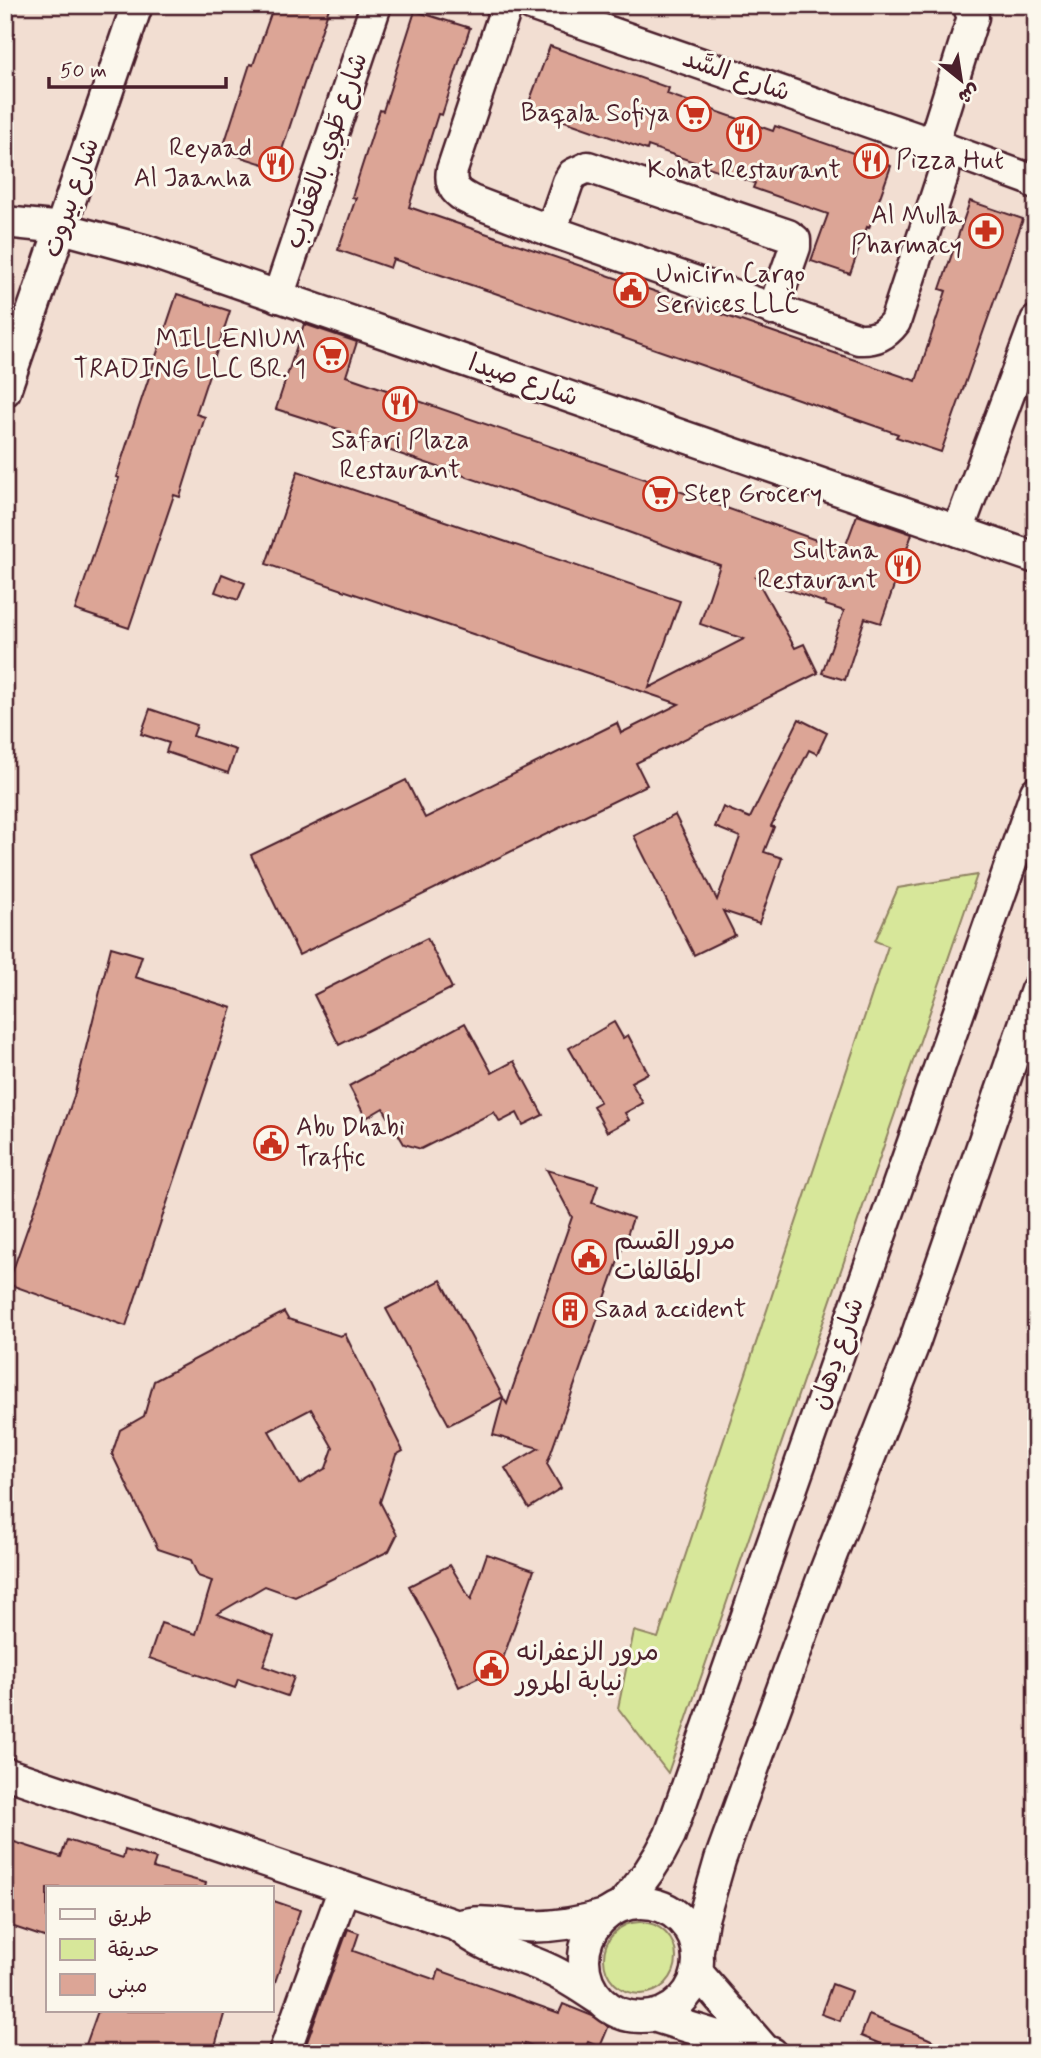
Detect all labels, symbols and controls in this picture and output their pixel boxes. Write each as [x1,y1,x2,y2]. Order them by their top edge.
street label: شارع السَّد [678,42,794,110]
scale bar [49,46,226,90]
north arrow [926,46,996,116]
street label: شارع طَوِي بالعَقارب [277,48,379,254]
text: 50 m [60,57,107,85]
text: ش [953,77,984,110]
supermarket icon: Baqala Sofiya [675,95,713,133]
place label: Baqala Sofiya [521,97,670,131]
restaurant icon: Kohat Restaurant [725,115,763,153]
place label: Reyaad Al Jaanha [134,132,252,196]
street label: شارع بيروت [36,134,108,262]
restaurant icon: Pizza Hut [852,142,890,180]
place label: Pizza Hut [896,144,1004,178]
restaurant icon: Reyaad Al Jaanha [257,145,295,183]
place label: Kohat Restaurant [647,154,841,188]
place label: Al Mulla Pharmacy [851,199,962,263]
pharmacy icon: Al Mulla Pharmacy [967,212,1005,250]
place label: Unicirn Cargo Services LLC [656,258,805,322]
public building icon: Unicirn Cargo Services LLC [612,271,650,309]
place label: MILLENIUM TRADING LLC BR. 1 [74,323,306,387]
supermarket icon: MILLENIUM TRADING LLC BR. 1 [312,336,350,374]
street label: شارع صيدا [464,346,582,416]
restaurant icon: Safari Plaza Restaurant [381,385,419,423]
place label: Safari Plaza Restaurant [331,424,469,488]
supermarket icon: Step Grocery [641,475,679,513]
place label: Step Grocery [684,477,822,511]
place label: Sultana Restaurant [757,534,878,598]
restaurant icon: Sultana Restaurant [884,547,922,585]
place label: Abu Dhabi Traffic [296,1111,405,1175]
public building icon: Abu Dhabi Traffic [252,1124,290,1162]
place label: مرور القسم المقالفات [614,1225,735,1289]
public building icon: مرور القسم المقالفات [570,1238,608,1276]
building icon: Saad accident [551,1291,589,1329]
place label: Saad accident [594,1293,746,1327]
street label: شارع دِهان [803,1293,873,1415]
place label: مرور الزعفرانه نيابة المرور [514,1636,659,1700]
public building icon: مرور الزعفرانه نيابة المرور [472,1649,510,1687]
legend [46,1886,273,2012]
text: طريق [108,1902,152,1930]
text: حديقة [108,1936,159,1964]
text: مبنى [108,1972,147,2000]

